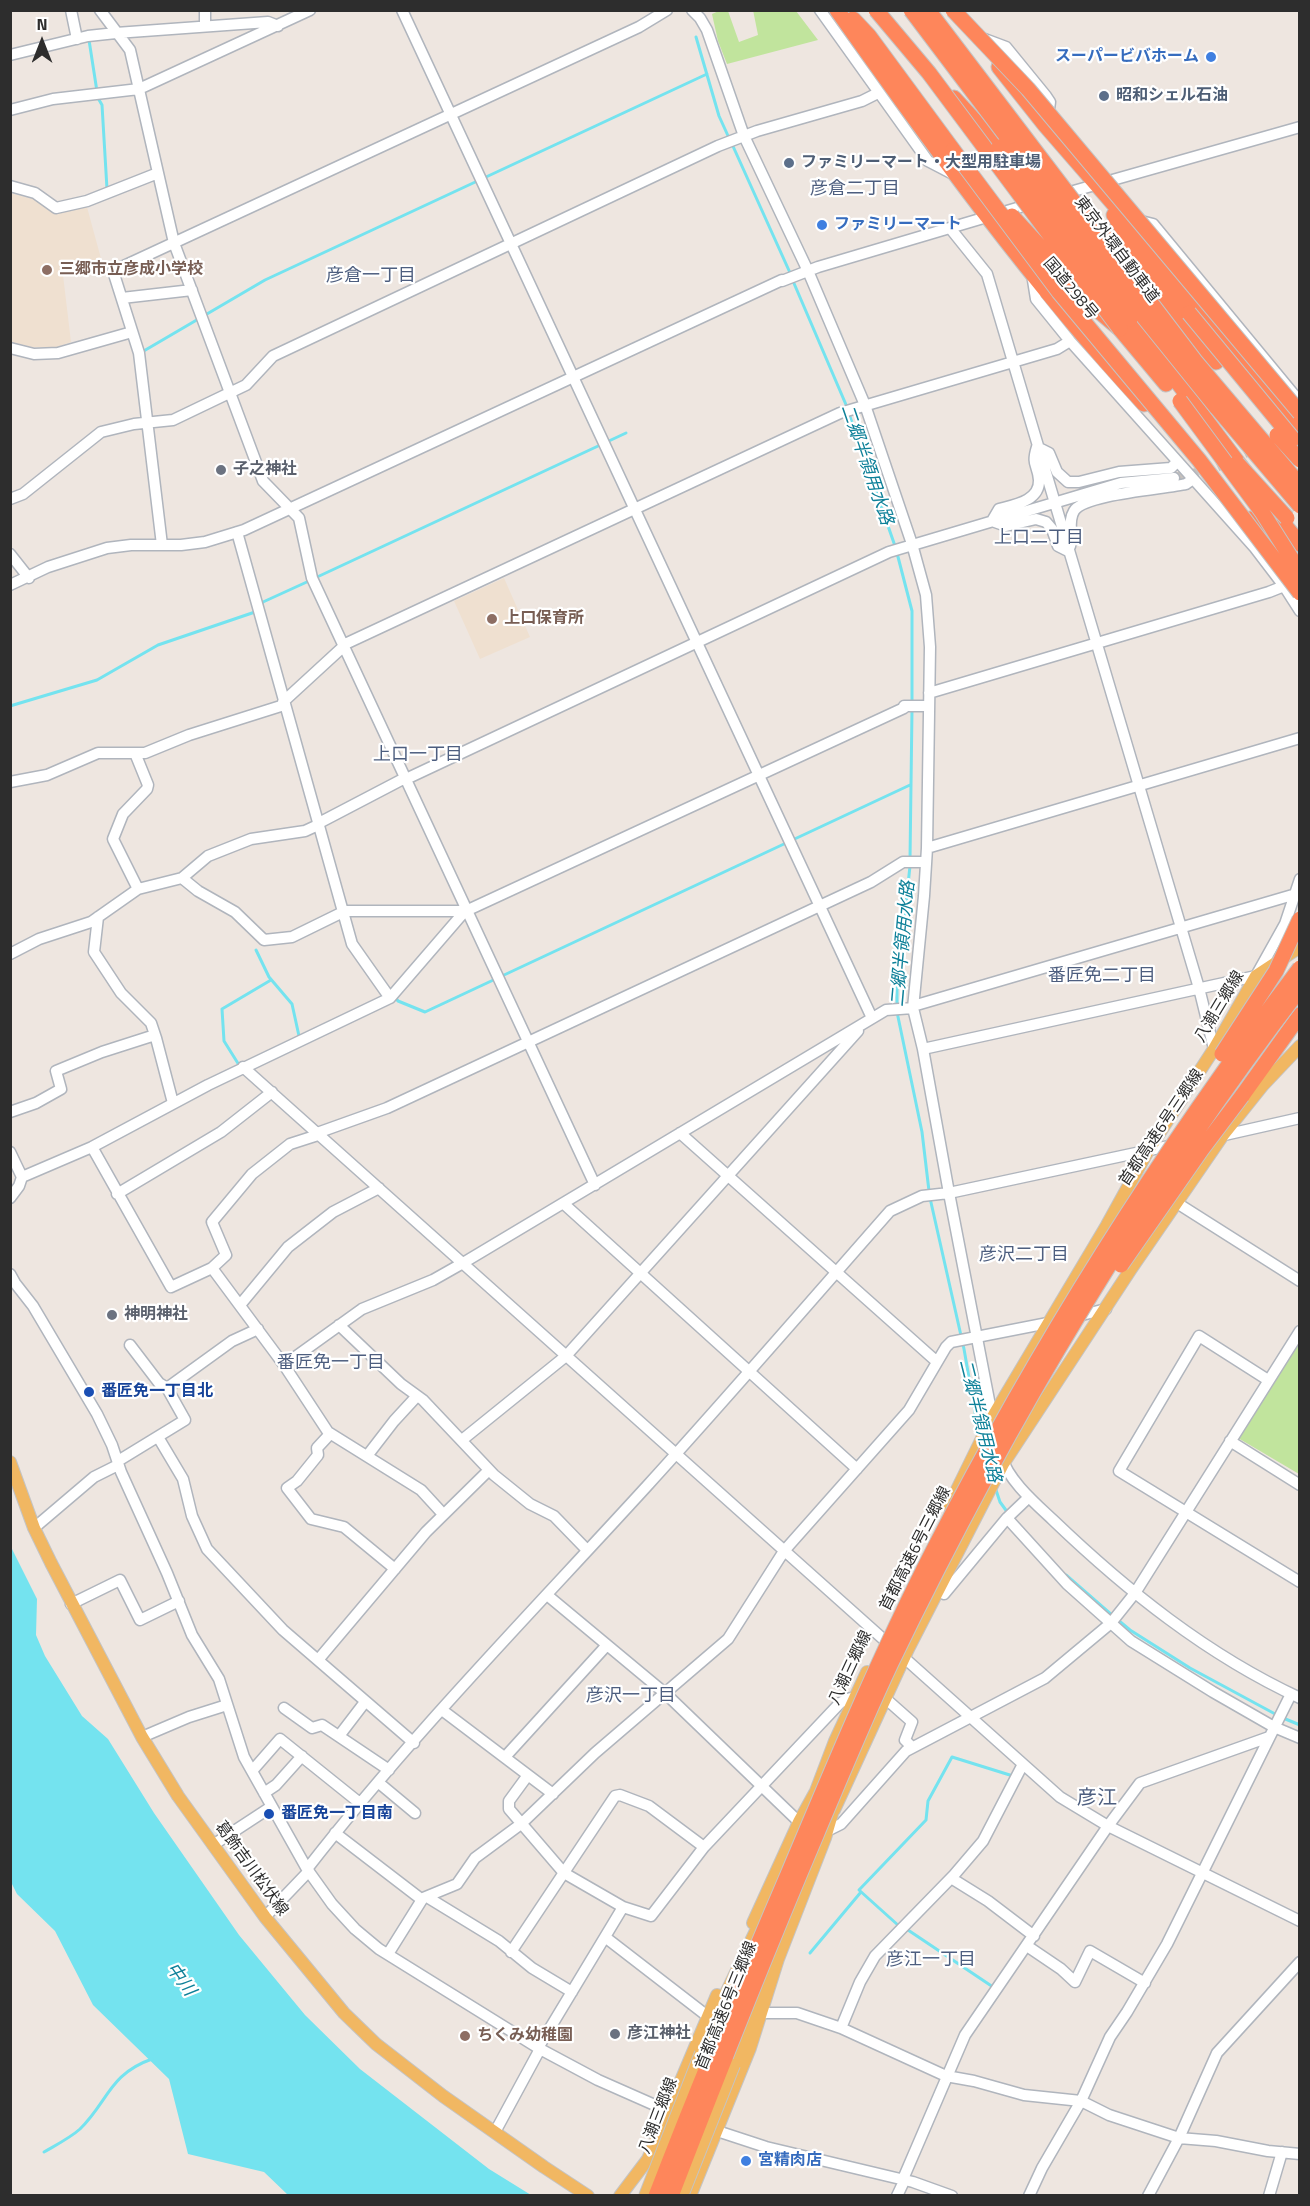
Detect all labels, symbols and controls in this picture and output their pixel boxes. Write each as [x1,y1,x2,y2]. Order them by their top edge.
north arrow [12,12,72,72]
text: N [36,12,48,36]
place label: スーパービバホーム [1055,47,1199,67]
marker: スーパービバホーム [1204,50,1218,64]
place label: 昭和シェル石油 [1116,86,1228,106]
marker: 昭和シェル石油 [1097,89,1111,103]
place label: ファミリーマート・大型用駐車場 [801,153,1041,173]
marker: ファミリーマート・大型用駐車場 [782,156,796,170]
district label: 彦倉二丁目 [810,179,900,201]
street label: 東京外環自動車道 [1070,193,1162,307]
place label: ファミリーマート [834,215,962,235]
marker: ファミリーマート [815,218,829,232]
street label: 国道298号 [1039,254,1101,324]
place label: 三郷市立彦成小学校 [59,260,203,280]
marker: 三郷市立彦成小学校 [40,263,54,277]
district label: 彦倉一丁目 [326,266,416,288]
water label: 二郷半領用水路 [835,402,897,528]
place label: 子之神社 [233,460,297,480]
marker: 子之神社 [214,463,228,477]
district label: 上口二丁目 [994,528,1084,550]
place label: 上口保育所 [504,609,584,629]
marker: 上口保育所 [485,612,499,626]
district label: 上口一丁目 [373,745,463,767]
water label: 二郷半領用水路 [888,880,920,1008]
district label: 番匠免二丁目 [1048,966,1156,988]
street label: 八潮三郷線 [1191,968,1249,1046]
street label: 首都高速6号三郷線 [1116,1066,1208,1190]
district label: 彦沢二丁目 [979,1245,1069,1267]
place label: 神明神社 [124,1305,188,1325]
marker: 神明神社 [105,1308,119,1322]
district label: 番匠免一丁目 [277,1353,385,1375]
water label: 二郷半領用水路 [953,1357,1005,1485]
place label: 番匠免一丁目北 [101,1382,213,1402]
marker: 番匠免一丁目北 [82,1385,96,1399]
street label: 首都高速6号三郷線 [876,1484,956,1614]
street label: 八潮三郷線 [825,1628,877,1708]
district label: 彦沢一丁目 [586,1686,676,1708]
district label: 彦江 [1077,1787,1117,1811]
place label: 番匠免一丁目南 [281,1804,393,1824]
marker: 番匠免一丁目南 [262,1807,276,1821]
street label: 葛飾吉川松伏線 [210,1818,292,1920]
street label: 首都高速6号三郷線 [692,1939,762,2073]
district label: 彦江一丁目 [886,1950,976,1972]
water label: 中川 [161,1959,199,2001]
place label: 彦江神社 [627,2024,691,2044]
place label: ちくみ幼稚園 [477,2026,573,2046]
marker: 彦江神社 [608,2027,622,2041]
marker: ちくみ幼稚園 [458,2029,472,2043]
street label: 八潮三郷線 [636,2075,682,2157]
place label: 宮精肉店 [758,2151,822,2171]
marker: 宮精肉店 [739,2154,753,2168]

